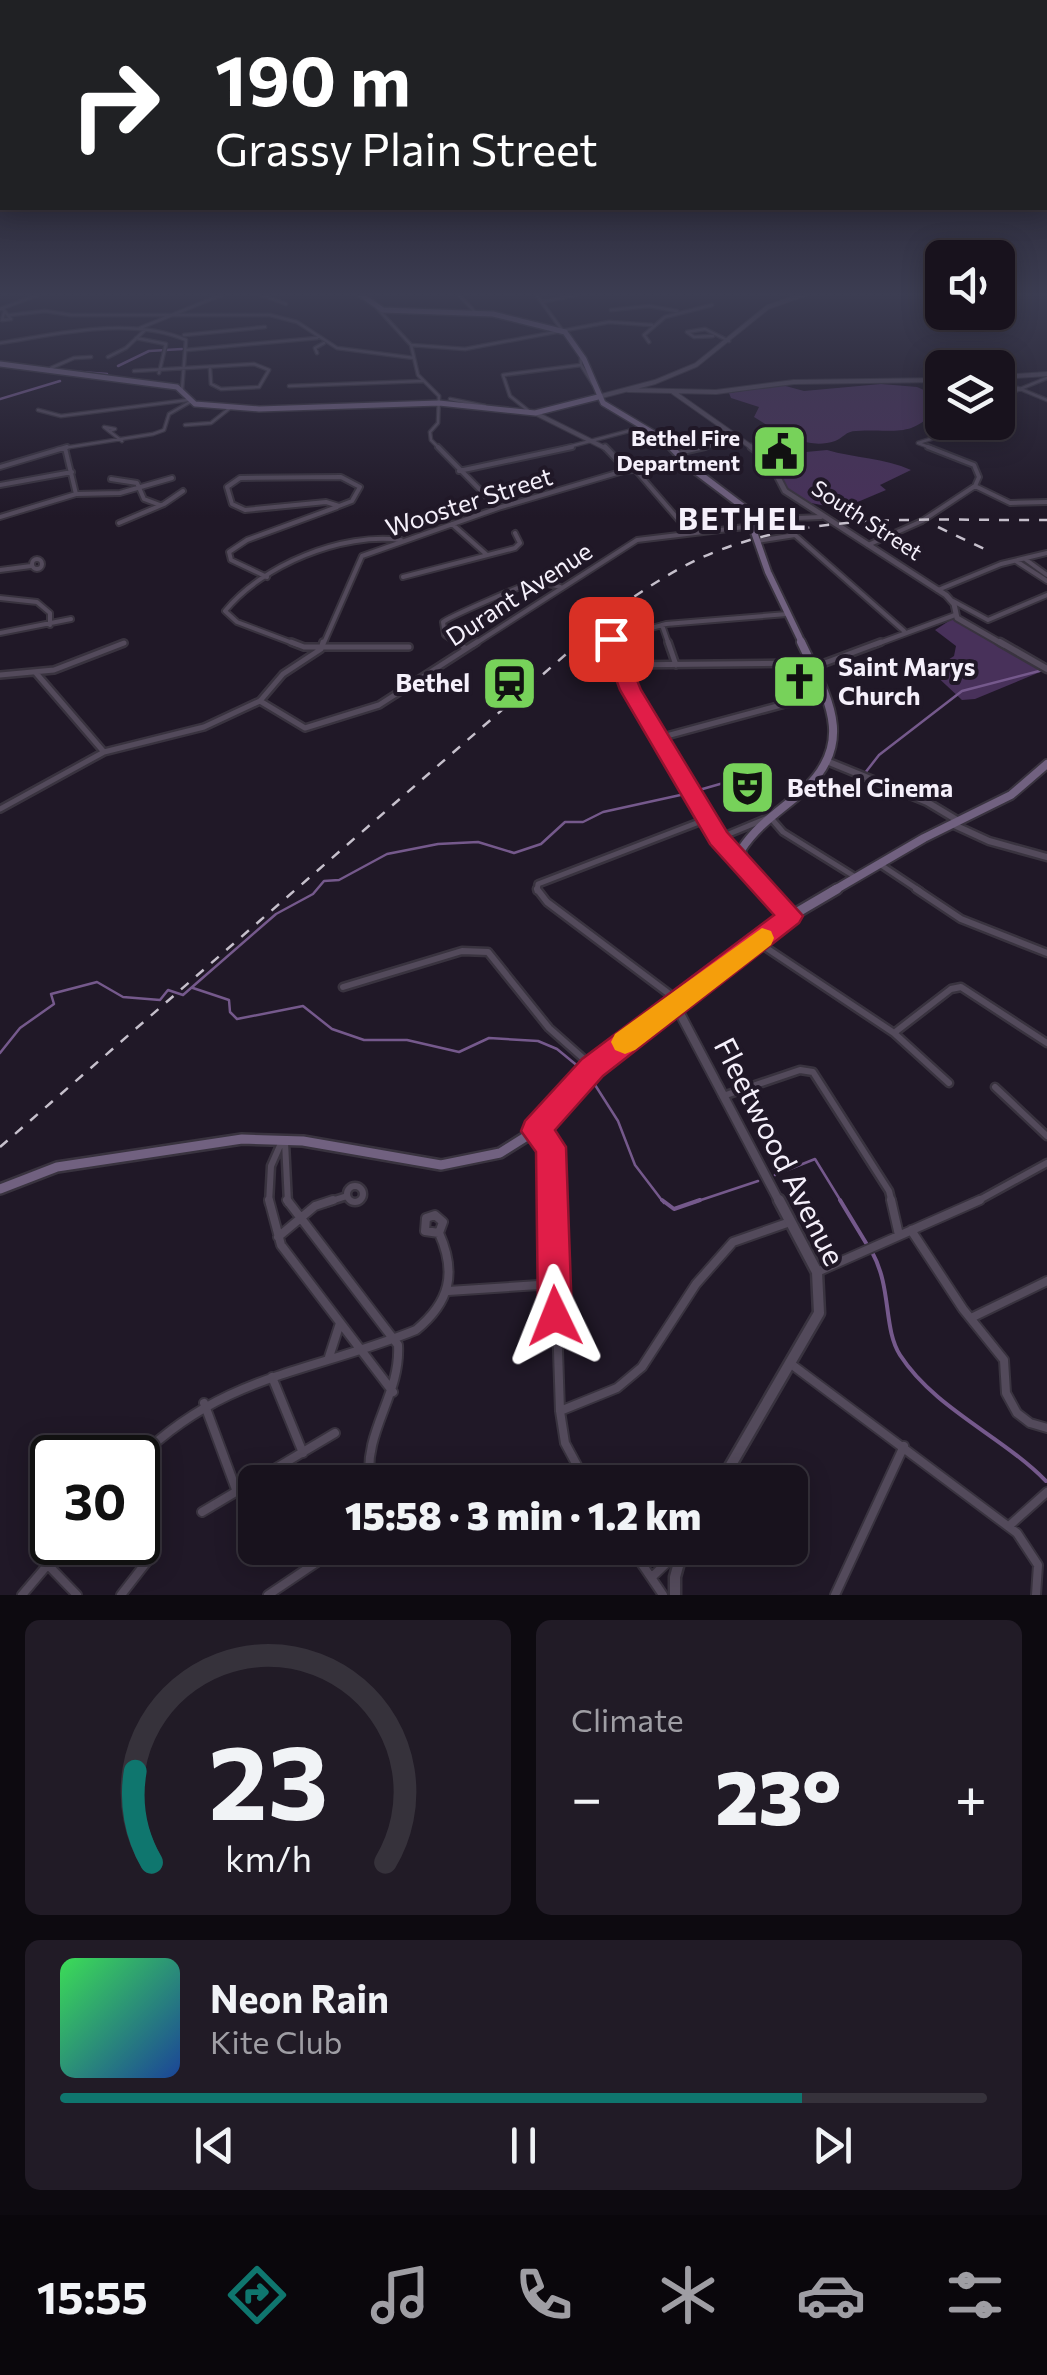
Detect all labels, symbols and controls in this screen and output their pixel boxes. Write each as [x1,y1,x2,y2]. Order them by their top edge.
text: 190 m [215,35,411,120]
icon: right [50,40,180,170]
text: Grassy Plain Street [215,120,598,175]
map controls [925,240,1015,440]
button: sound [925,240,1015,330]
button: layers [925,350,1015,440]
public building icon: Bethel Fire Department [749,421,809,481]
place label: Bethel Fire Department [616,424,740,476]
street label: Wooster Street [382,460,556,542]
street label: South Street [807,474,928,565]
district label: BETHEL [678,499,808,536]
street label: Durant Avenue [440,535,597,651]
pin [569,597,654,682]
icon: arrive [584,612,639,667]
church icon: Saint Marys Church [769,651,829,711]
place label: Saint Marys Church [838,651,975,710]
station icon: Bethel [479,653,539,713]
place label: Bethel [395,667,470,697]
theatre icon: Bethel Cinema [718,758,778,818]
place label: Bethel Cinema [787,772,953,802]
street label: Fleetwood Avenue [708,1031,855,1271]
position arrow [503,1264,607,1368]
speed limit sign: 30 [30,1435,160,1565]
text: 15:58 · 3 min · 1.2 km [345,1491,701,1538]
text: Climate [571,1699,684,1739]
text: 23 [208,1714,328,1841]
text: 23° [715,1749,842,1840]
text: − [571,1762,602,1829]
text: + [955,1762,987,1829]
text: km/h [225,1836,311,1879]
text: Neon Rain [210,1974,389,2021]
text: Kite Club [210,2021,342,2061]
icon: previous [187,2118,242,2173]
icon: pause [496,2118,551,2173]
icon: next [805,2118,860,2173]
icon: directions [222,2260,292,2330]
icon: music [365,2260,435,2330]
icon: phone [509,2260,579,2330]
icon: climate [653,2260,723,2330]
icon: car [796,2260,866,2330]
icon: filters [940,2260,1010,2330]
text: 15:55 [37,2268,148,2323]

